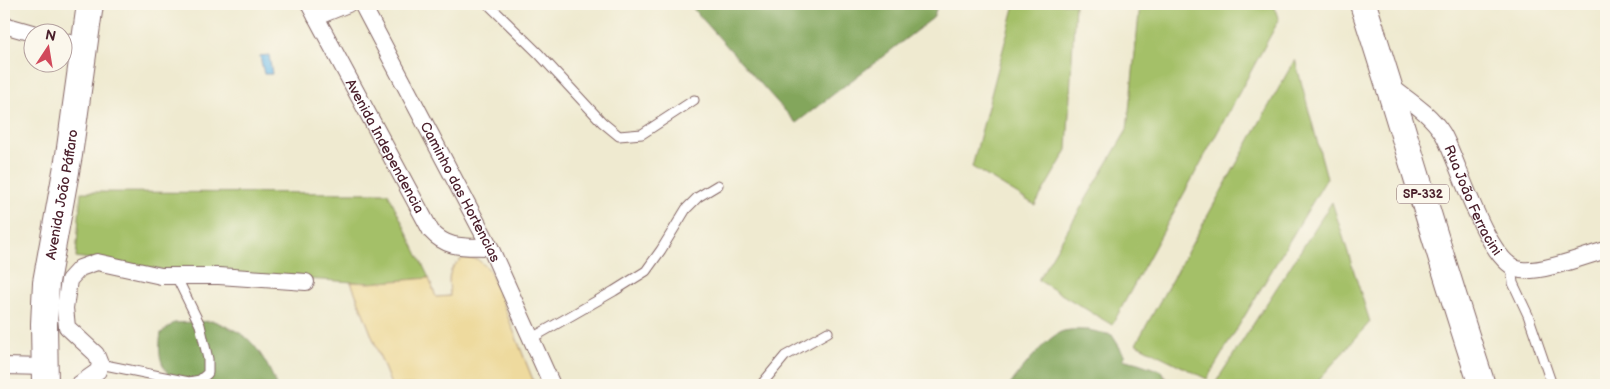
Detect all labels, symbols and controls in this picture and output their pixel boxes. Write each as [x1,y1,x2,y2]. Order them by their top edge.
north arrow [22,22,72,72]
text: N [44,26,58,45]
street label: Avenida Independencia [342,76,428,216]
street label: Caminho das Hortencias [417,119,504,265]
street label: Avenida João Páffaro [42,128,81,261]
street label: Rua João Ferracini [1441,142,1506,259]
road number: SP-332 [1397,184,1449,203]

